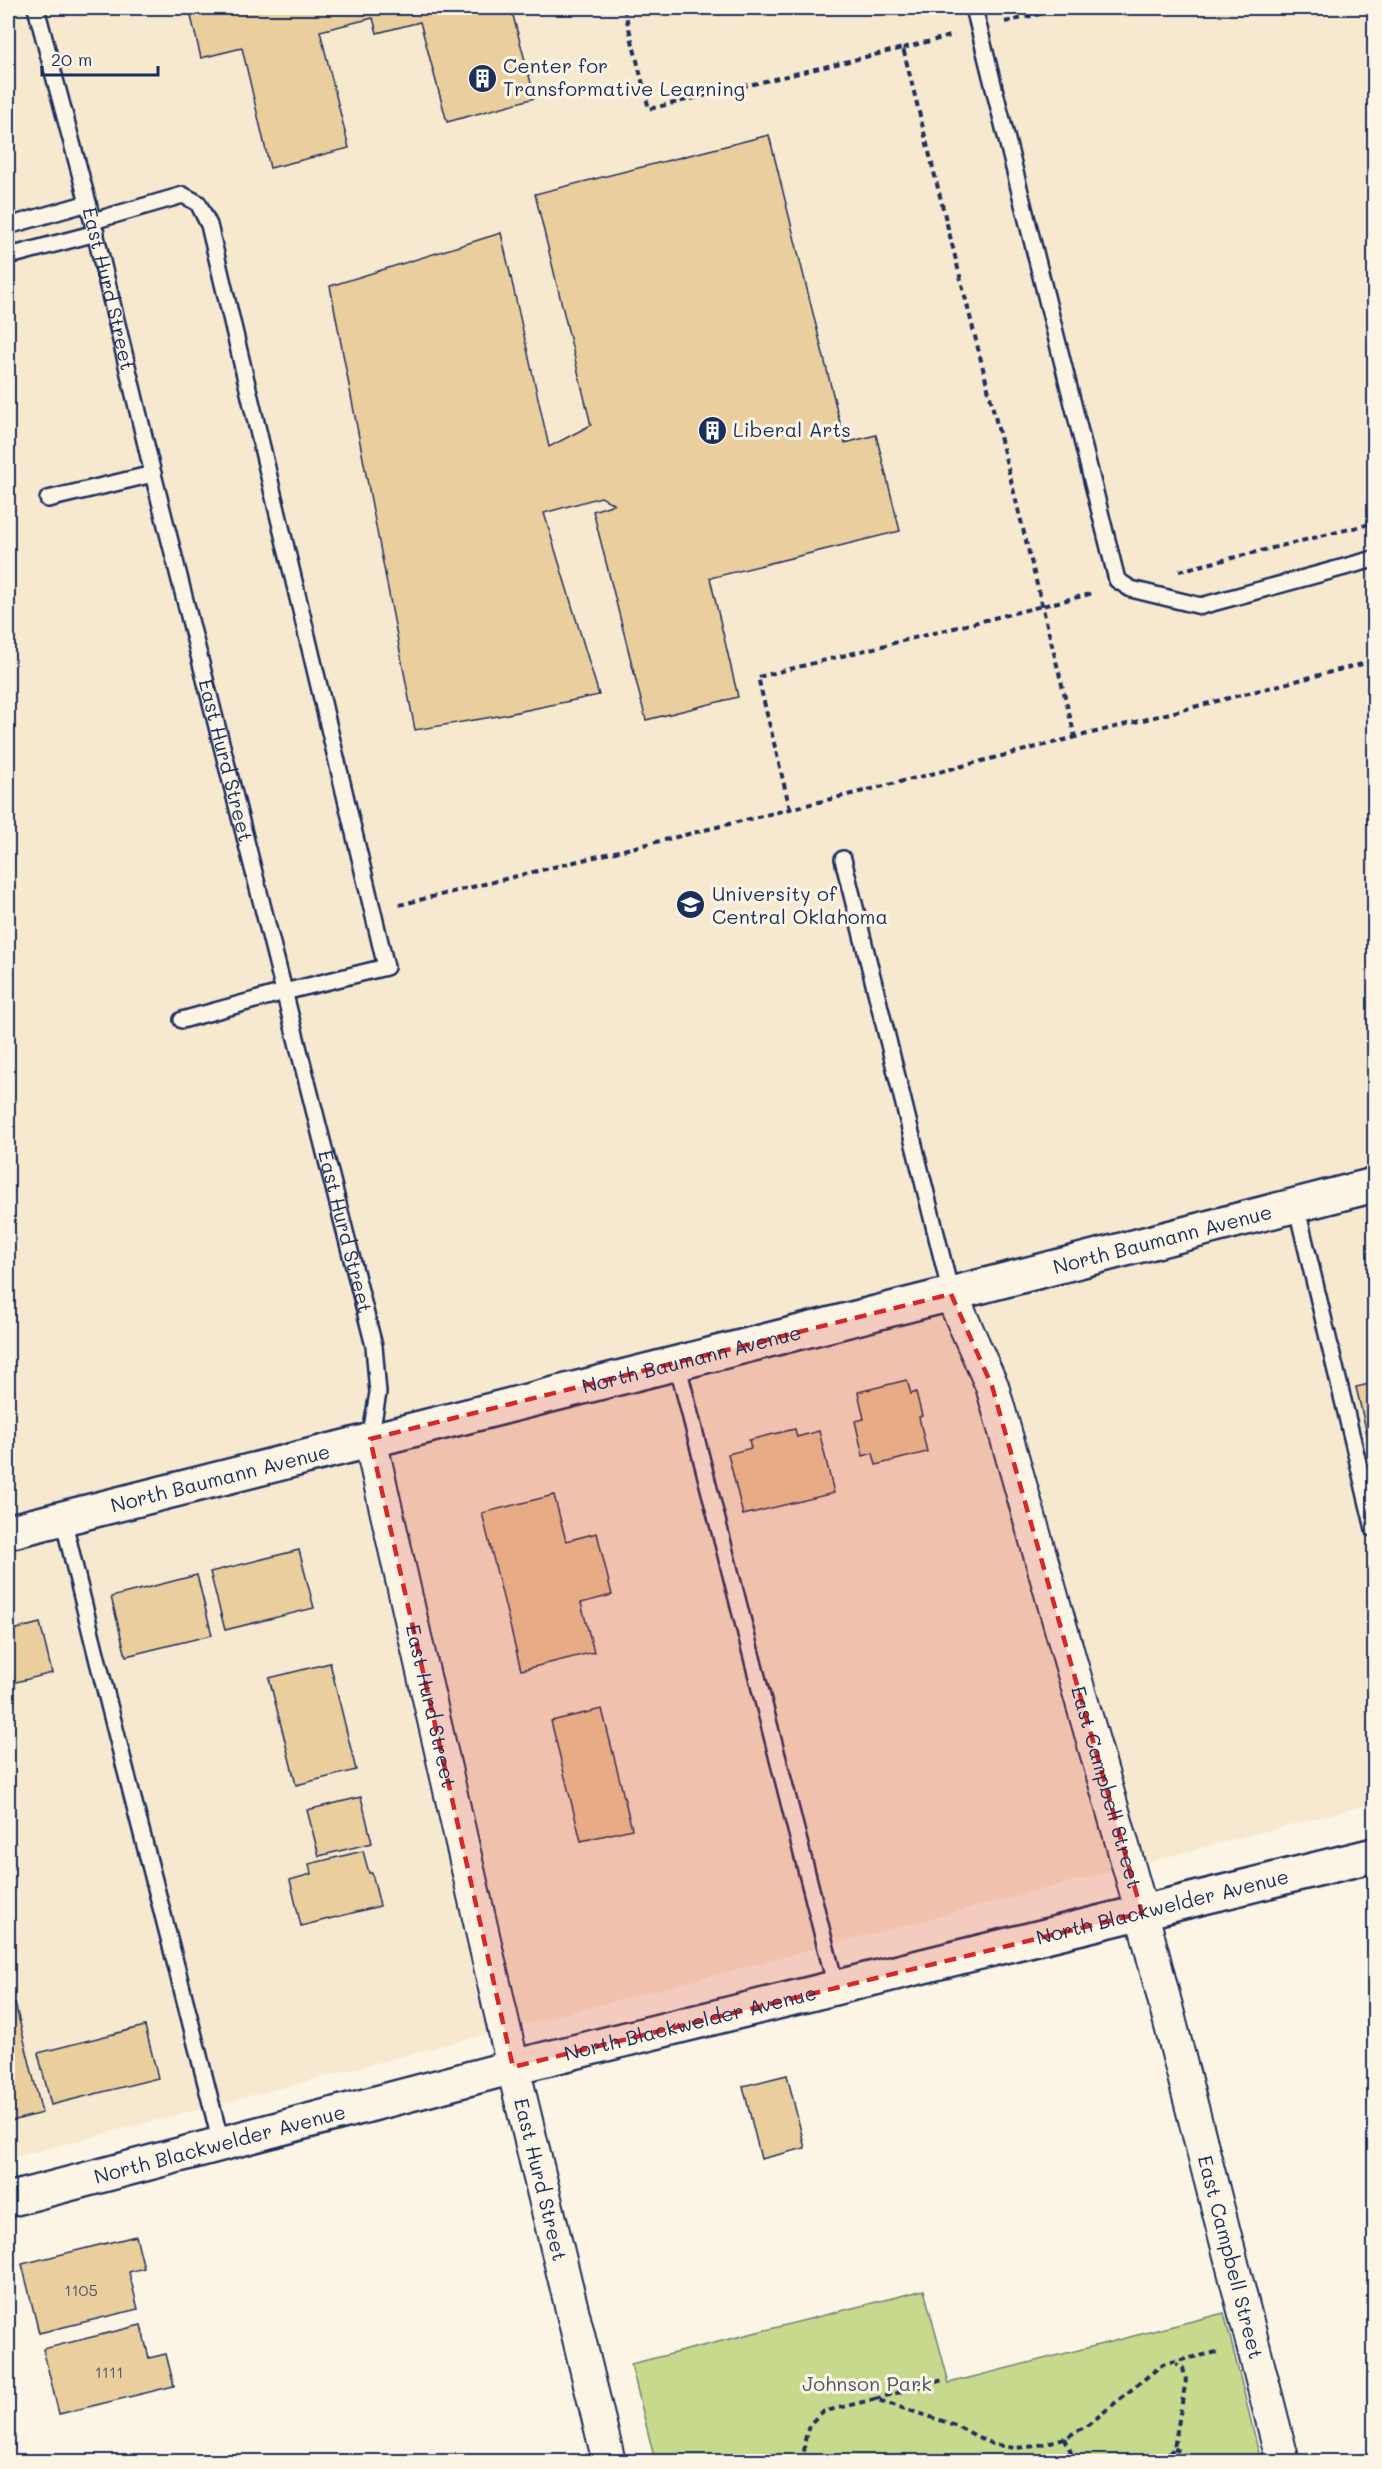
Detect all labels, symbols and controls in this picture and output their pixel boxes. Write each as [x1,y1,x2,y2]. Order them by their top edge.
scale bar [42,39,158,77]
text: 20 m [51,47,92,71]
place label: Center for Transformative Learning [503,52,745,101]
building icon: Center for Transformative Learning [466,62,498,94]
street label: East Hurd Street [77,204,142,373]
building icon: Liberal Arts [696,414,728,446]
place label: Liberal Arts [733,416,851,442]
street label: East Hurd Street [193,676,260,844]
place label: University of Central Oklahoma [712,880,888,929]
school or university icon: University of Central Oklahoma [675,889,707,921]
street label: East Hurd Street [313,1147,379,1315]
street label: North Baumann Avenue [1050,1198,1275,1279]
street label: North Baumann Avenue [579,1318,804,1399]
street label: North Baumann Avenue [108,1437,333,1518]
street label: East Hurd Street [401,1622,463,1790]
street label: East Campbell Street [1066,1683,1148,1891]
street label: North Blackwelder Avenue [1033,1863,1291,1950]
street label: North Blackwelder Avenue [561,1979,819,2066]
street label: East Hurd Street [509,2095,574,2264]
street label: North Blackwelder Avenue [91,2098,348,2189]
street label: East Campbell Street [1193,2152,1270,2362]
house number: 1105 [64,2279,98,2300]
house number: 1111 [95,2361,123,2382]
park label: Johnson Park [802,2370,932,2396]

